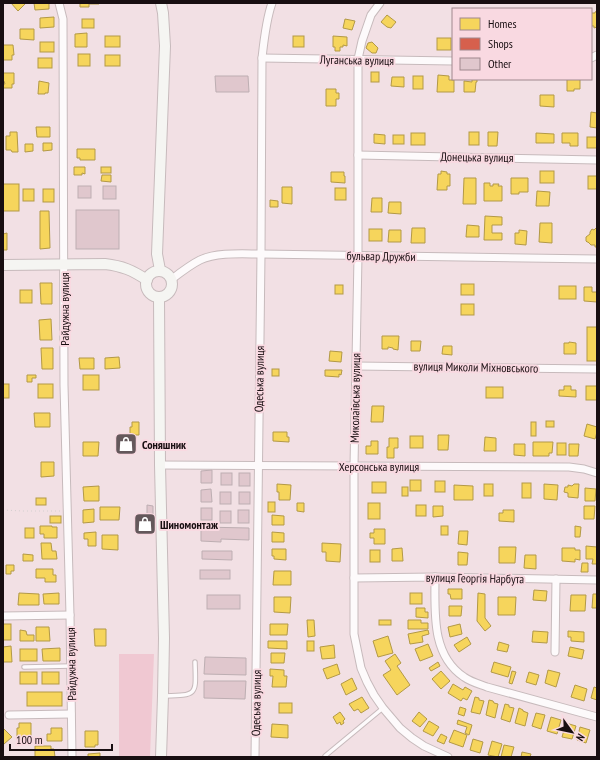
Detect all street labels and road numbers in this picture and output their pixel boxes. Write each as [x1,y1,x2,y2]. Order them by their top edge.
street label: Луганська вулиця [319,52,395,68]
street label: Донецька вулиця [440,149,514,165]
street label: бульвар Дружби [346,248,416,264]
street label: Райдужна вулиця [57,272,72,346]
street label: Одеська вулиця [251,345,267,412]
street label: Миколаївська вулиця [347,353,363,443]
street label: вулиця Миколи Міхновського [414,358,538,376]
street label: Херсонська вулиця [339,459,420,474]
street label: вулиця Георгія Нарбута [426,570,525,586]
street label: Райдужна вулиця [63,627,79,701]
street label: Одеська вулиця [248,669,264,736]

